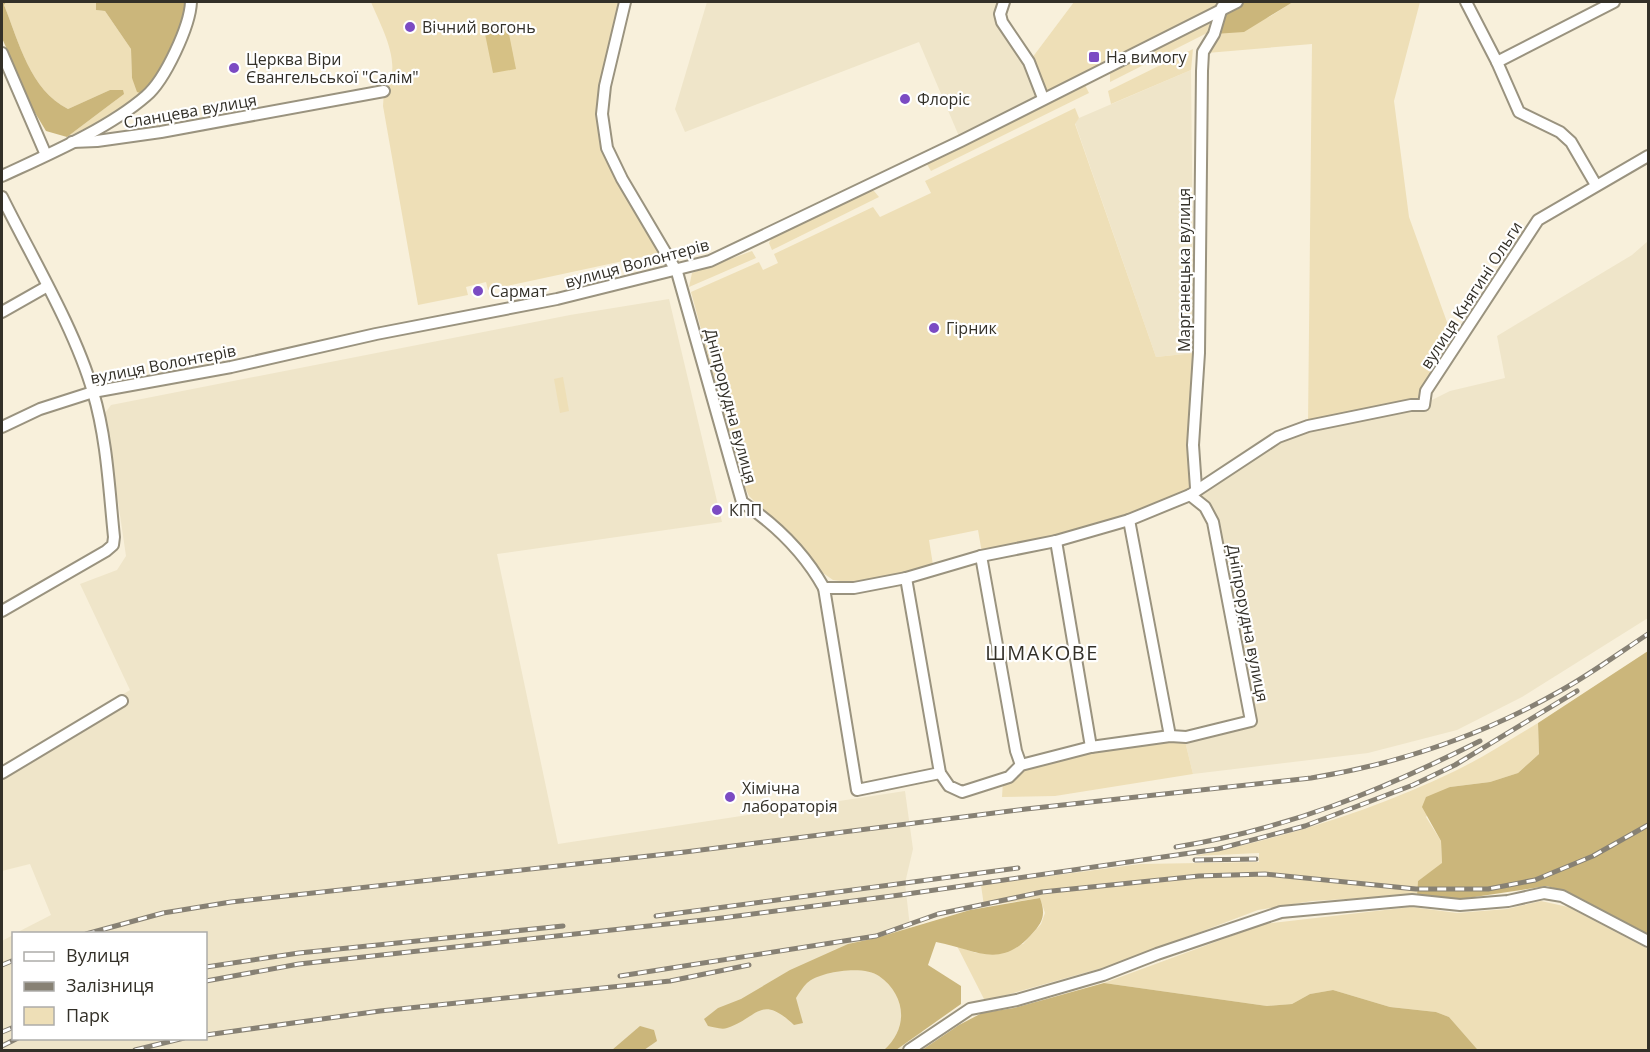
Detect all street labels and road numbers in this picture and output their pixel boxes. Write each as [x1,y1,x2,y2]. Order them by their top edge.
street label: Сланцева вулиця [122,88,258,134]
street label: Марганецька вулиця [1173,188,1195,352]
street label: вулиця Княгині Ольги [1415,217,1527,373]
street label: вулиця Волонтерів [563,233,711,293]
street label: Дніпрорудна вулиця [700,326,762,486]
street label: вулиця Волонтерів [88,339,238,389]
street label: Дніпрорудна вулиця [1222,542,1274,704]

